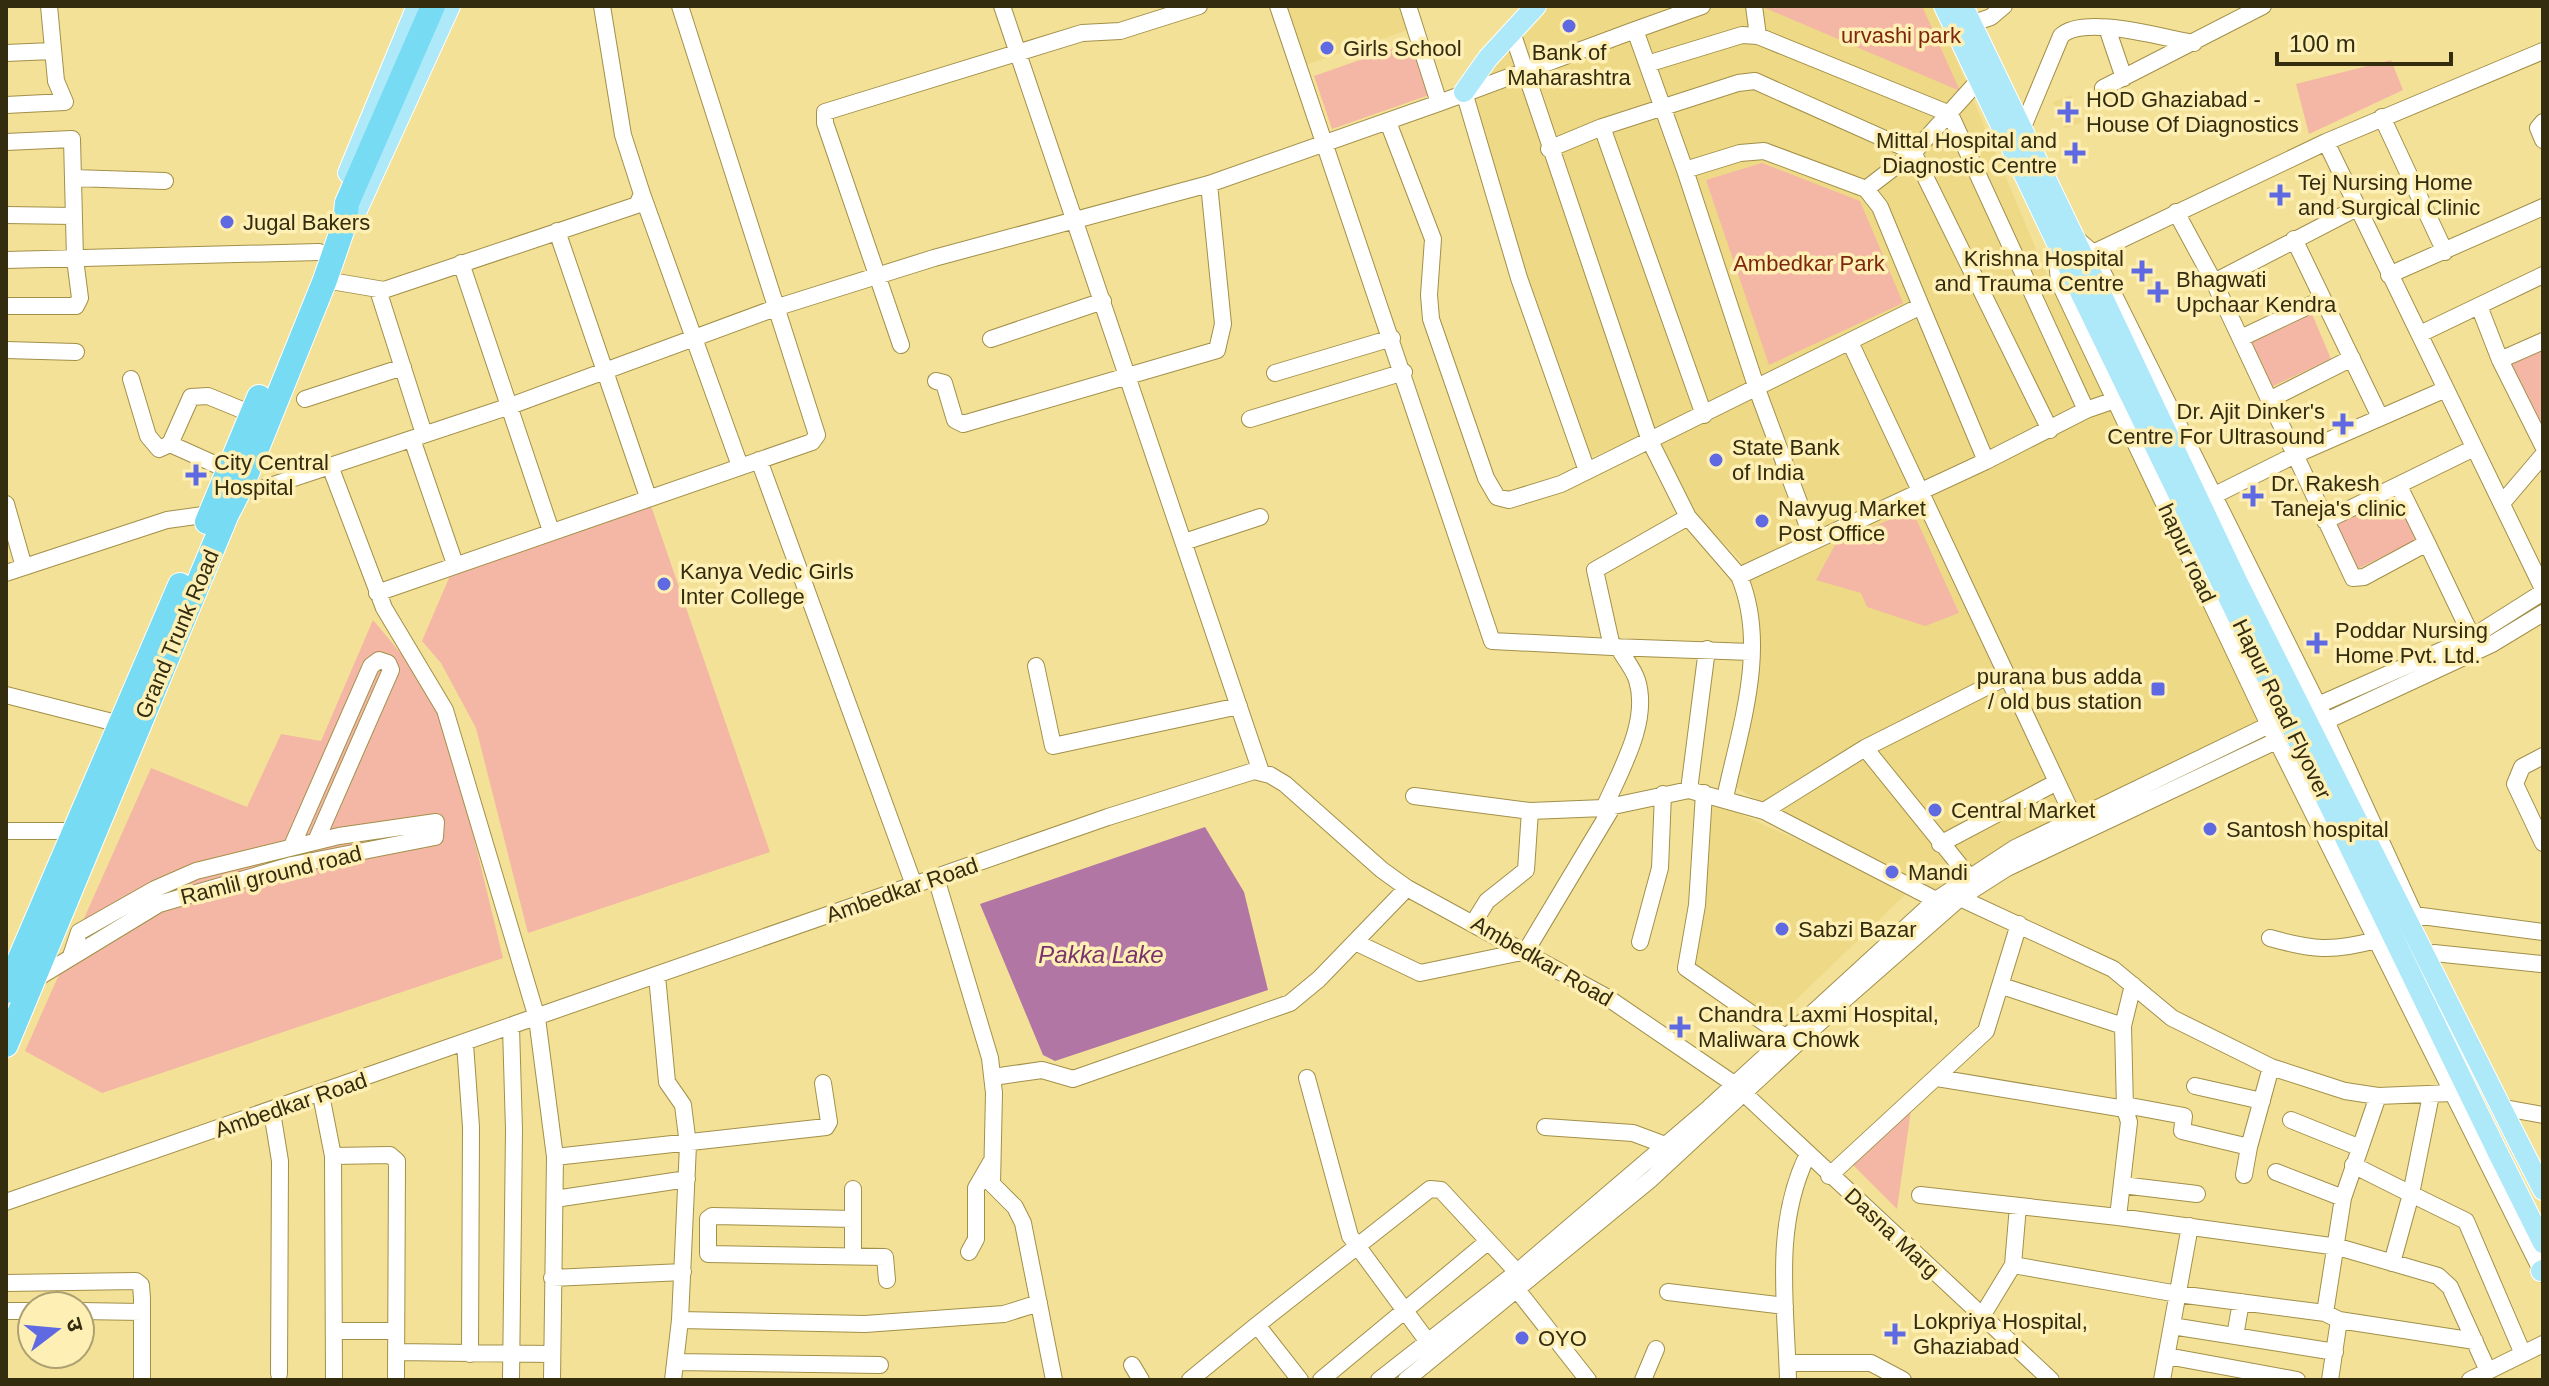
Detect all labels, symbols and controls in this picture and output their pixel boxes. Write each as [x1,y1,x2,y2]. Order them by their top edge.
scale bar [2277,16,2451,66]
marker: Bank of Maharashtra [1560,17,1578,35]
park label: urvashi park [1841,23,1962,48]
text: 100 m [2289,30,2356,57]
place label: Girls School [1343,36,1462,61]
marker: Girls School [1318,39,1336,57]
place label: Bank of Maharashtra [1507,40,1632,90]
place label: HOD Ghaziabad - House Of Diagnostics [2086,87,2299,137]
marker: HOD Ghaziabad - House Of Diagnostics [2057,101,2079,123]
place label: Mittal Hospital and Diagnostic Centre [1876,128,2057,178]
marker: Mittal Hospital and Diagnostic Centre [2064,142,2086,164]
place label: Tej Nursing Home and Surgical Clinic [2298,170,2480,220]
marker: Tej Nursing Home and Surgical Clinic [2269,184,2291,206]
place label: Jugal Bakers [243,210,370,235]
marker: Jugal Bakers [218,213,236,231]
place label: Krishna Hospital and Trauma Centre [1934,246,2124,296]
park label: Ambedkar Park [1733,251,1886,276]
marker: Krishna Hospital and Trauma Centre [2131,260,2153,282]
place label: Bhagwati Upchaar Kendra [2176,267,2337,317]
marker: Bhagwati Upchaar Kendra [2147,281,2169,303]
place label: Dr. Ajit Dinker's Centre For Ultrasound [2107,399,2325,449]
marker: Dr. Ajit Dinker's Centre For Ultrasound [2332,413,2354,435]
place label: State Bank of India [1732,435,1841,485]
place label: City Central Hospital [214,450,329,500]
marker: State Bank of India [1707,451,1725,469]
marker: City Central Hospital [185,464,207,486]
place label: Dr. Rakesh Taneja's clinic [2271,471,2406,521]
marker: Dr. Rakesh Taneja's clinic [2242,485,2264,507]
place label: Navyug Market Post Office [1778,496,1926,546]
street label: hapur road [2153,499,2221,607]
marker: Navyug Market Post Office [1753,512,1771,530]
street label: Grand Trunk Road [130,546,224,722]
place label: Kanya Vedic Girls Inter College [680,559,854,609]
marker: Kanya Vedic Girls Inter College [655,575,673,593]
street label: Hapur Road Flyover [2228,615,2336,803]
place label: Poddar Nursing Home Pvt. Ltd. [2335,618,2488,668]
marker: Poddar Nursing Home Pvt. Ltd. [2306,632,2328,654]
place label: purana bus adda / old bus station [1977,664,2143,714]
marker: purana bus adda / old bus station [2149,680,2167,698]
place label: Central Market [1951,798,2095,823]
marker: Central Market [1926,801,1944,819]
place label: Santosh hospital [2226,817,2389,842]
marker: Santosh hospital [2201,820,2219,838]
street label: Ramlil ground road [178,840,364,910]
street label: Ambedkar Road [823,852,981,928]
place label: Mandi [1908,860,1968,885]
marker: Mandi [1883,863,1901,881]
street label: Ambedkar Road [1467,910,1617,1012]
place label: Sabzi Bazar [1798,917,1917,942]
marker: Sabzi Bazar [1773,920,1791,938]
water label: Pakka Lake [1038,941,1164,968]
place label: Chandra Laxmi Hospital, Maliwara Chowk [1698,1002,1939,1052]
marker: Chandra Laxmi Hospital, Maliwara Chowk [1669,1016,1691,1038]
street label: Ambedkar Road [212,1067,370,1143]
street label: Dasna Marg [1840,1183,1944,1283]
north arrow [16,1290,96,1370]
place label: Lokpriya Hospital, Ghaziabad [1913,1309,2088,1359]
text: उ [61,1315,89,1335]
marker: Lokpriya Hospital, Ghaziabad [1884,1323,1906,1345]
place label: OYO [1538,1326,1587,1351]
marker: OYO [1513,1329,1531,1347]

